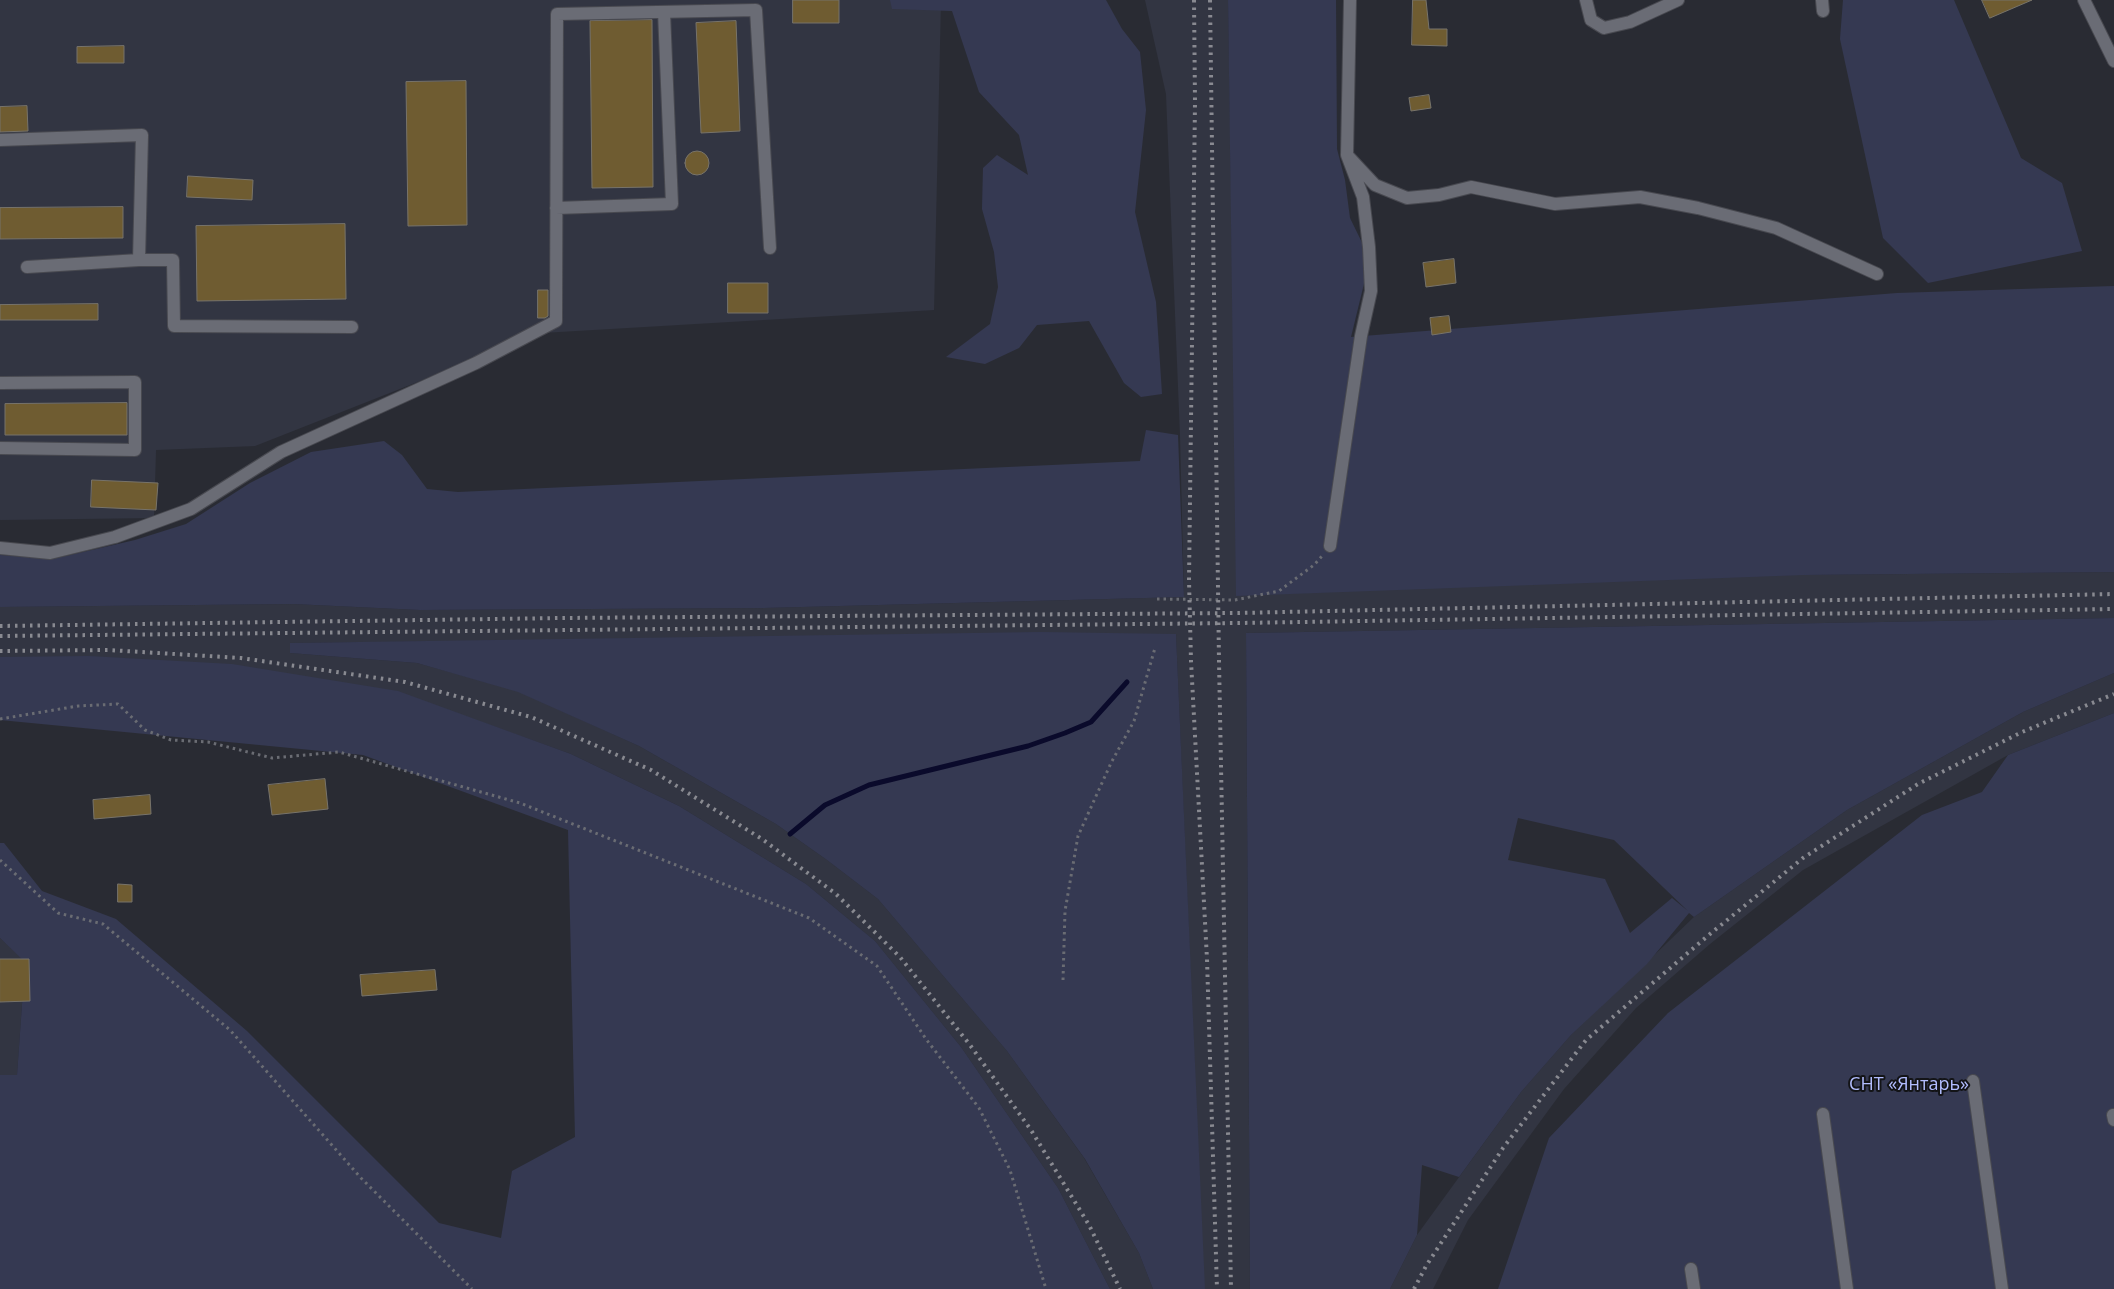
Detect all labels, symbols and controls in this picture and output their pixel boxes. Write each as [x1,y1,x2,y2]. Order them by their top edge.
park label: СНТ «Янтарь» [1849,1074,1969,1096]

